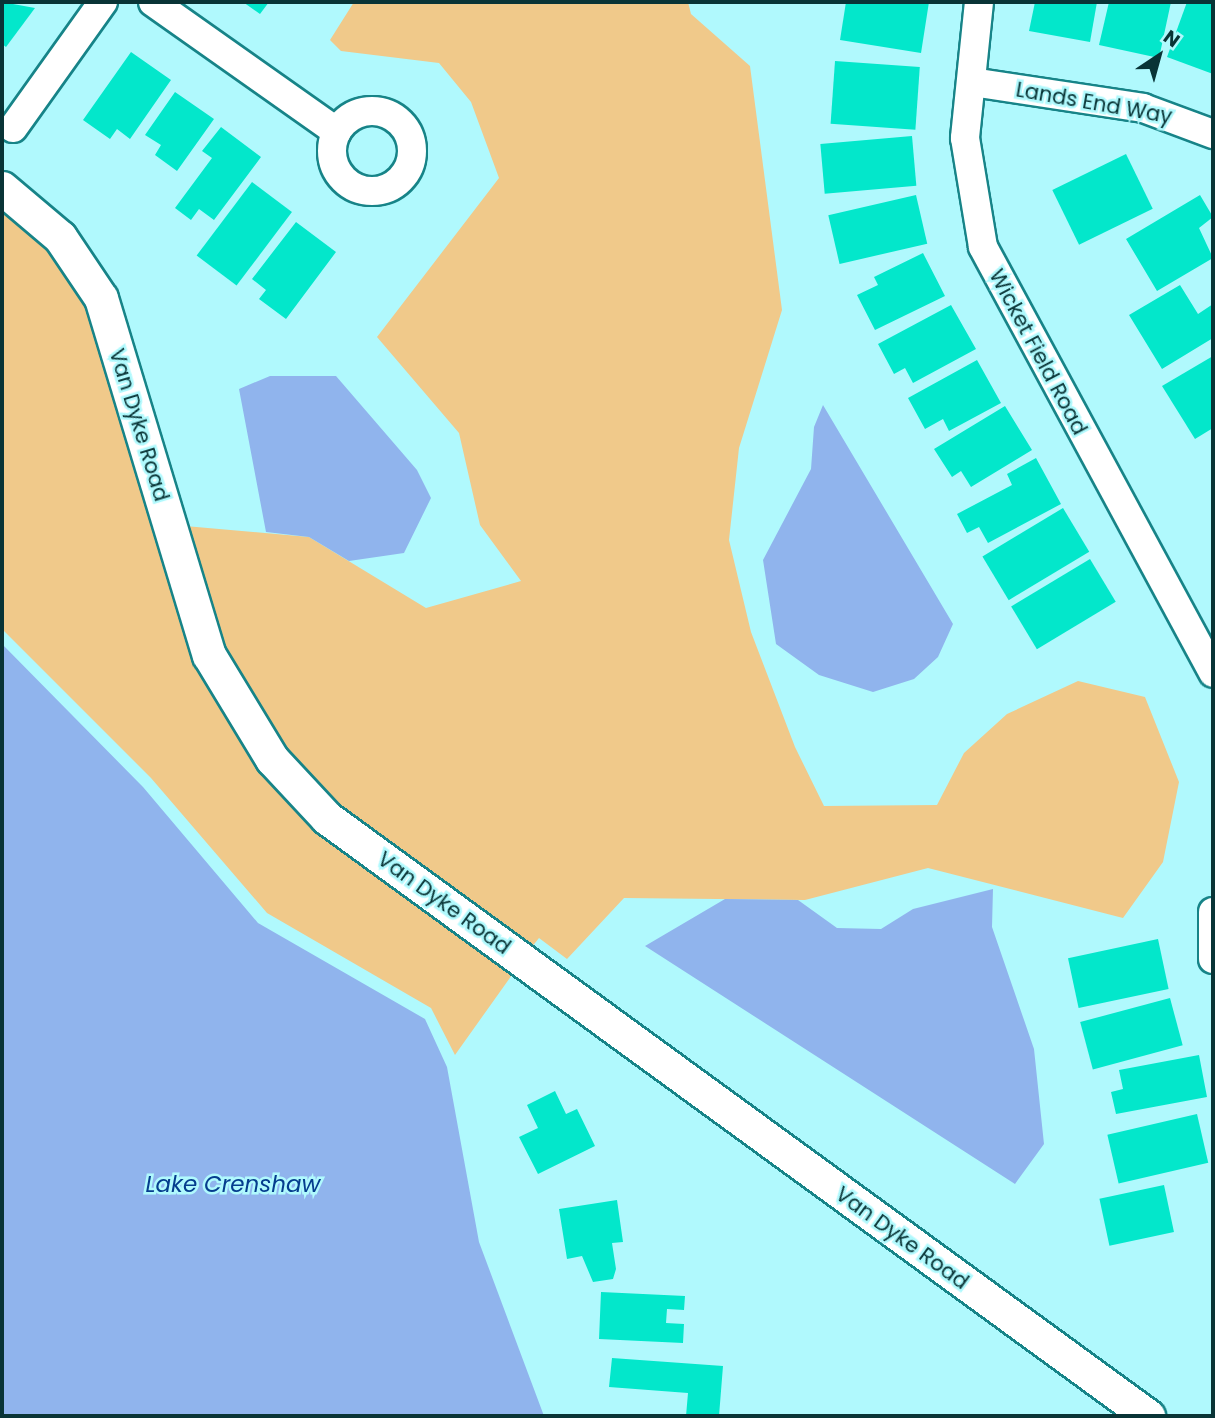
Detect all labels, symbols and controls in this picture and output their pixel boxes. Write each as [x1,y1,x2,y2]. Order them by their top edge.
north arrow [1124,21,1194,91]
text: N [1158,23,1185,54]
street label: Lands End Way [1014,77,1174,129]
street label: Wicket Field Road [984,265,1092,439]
street label: Van Dyke Road [104,346,174,504]
street label: Van Dyke Road [373,846,515,960]
water label: Lake Crenshaw [146,1170,320,1198]
street label: Van Dyke Road [831,1181,973,1295]

